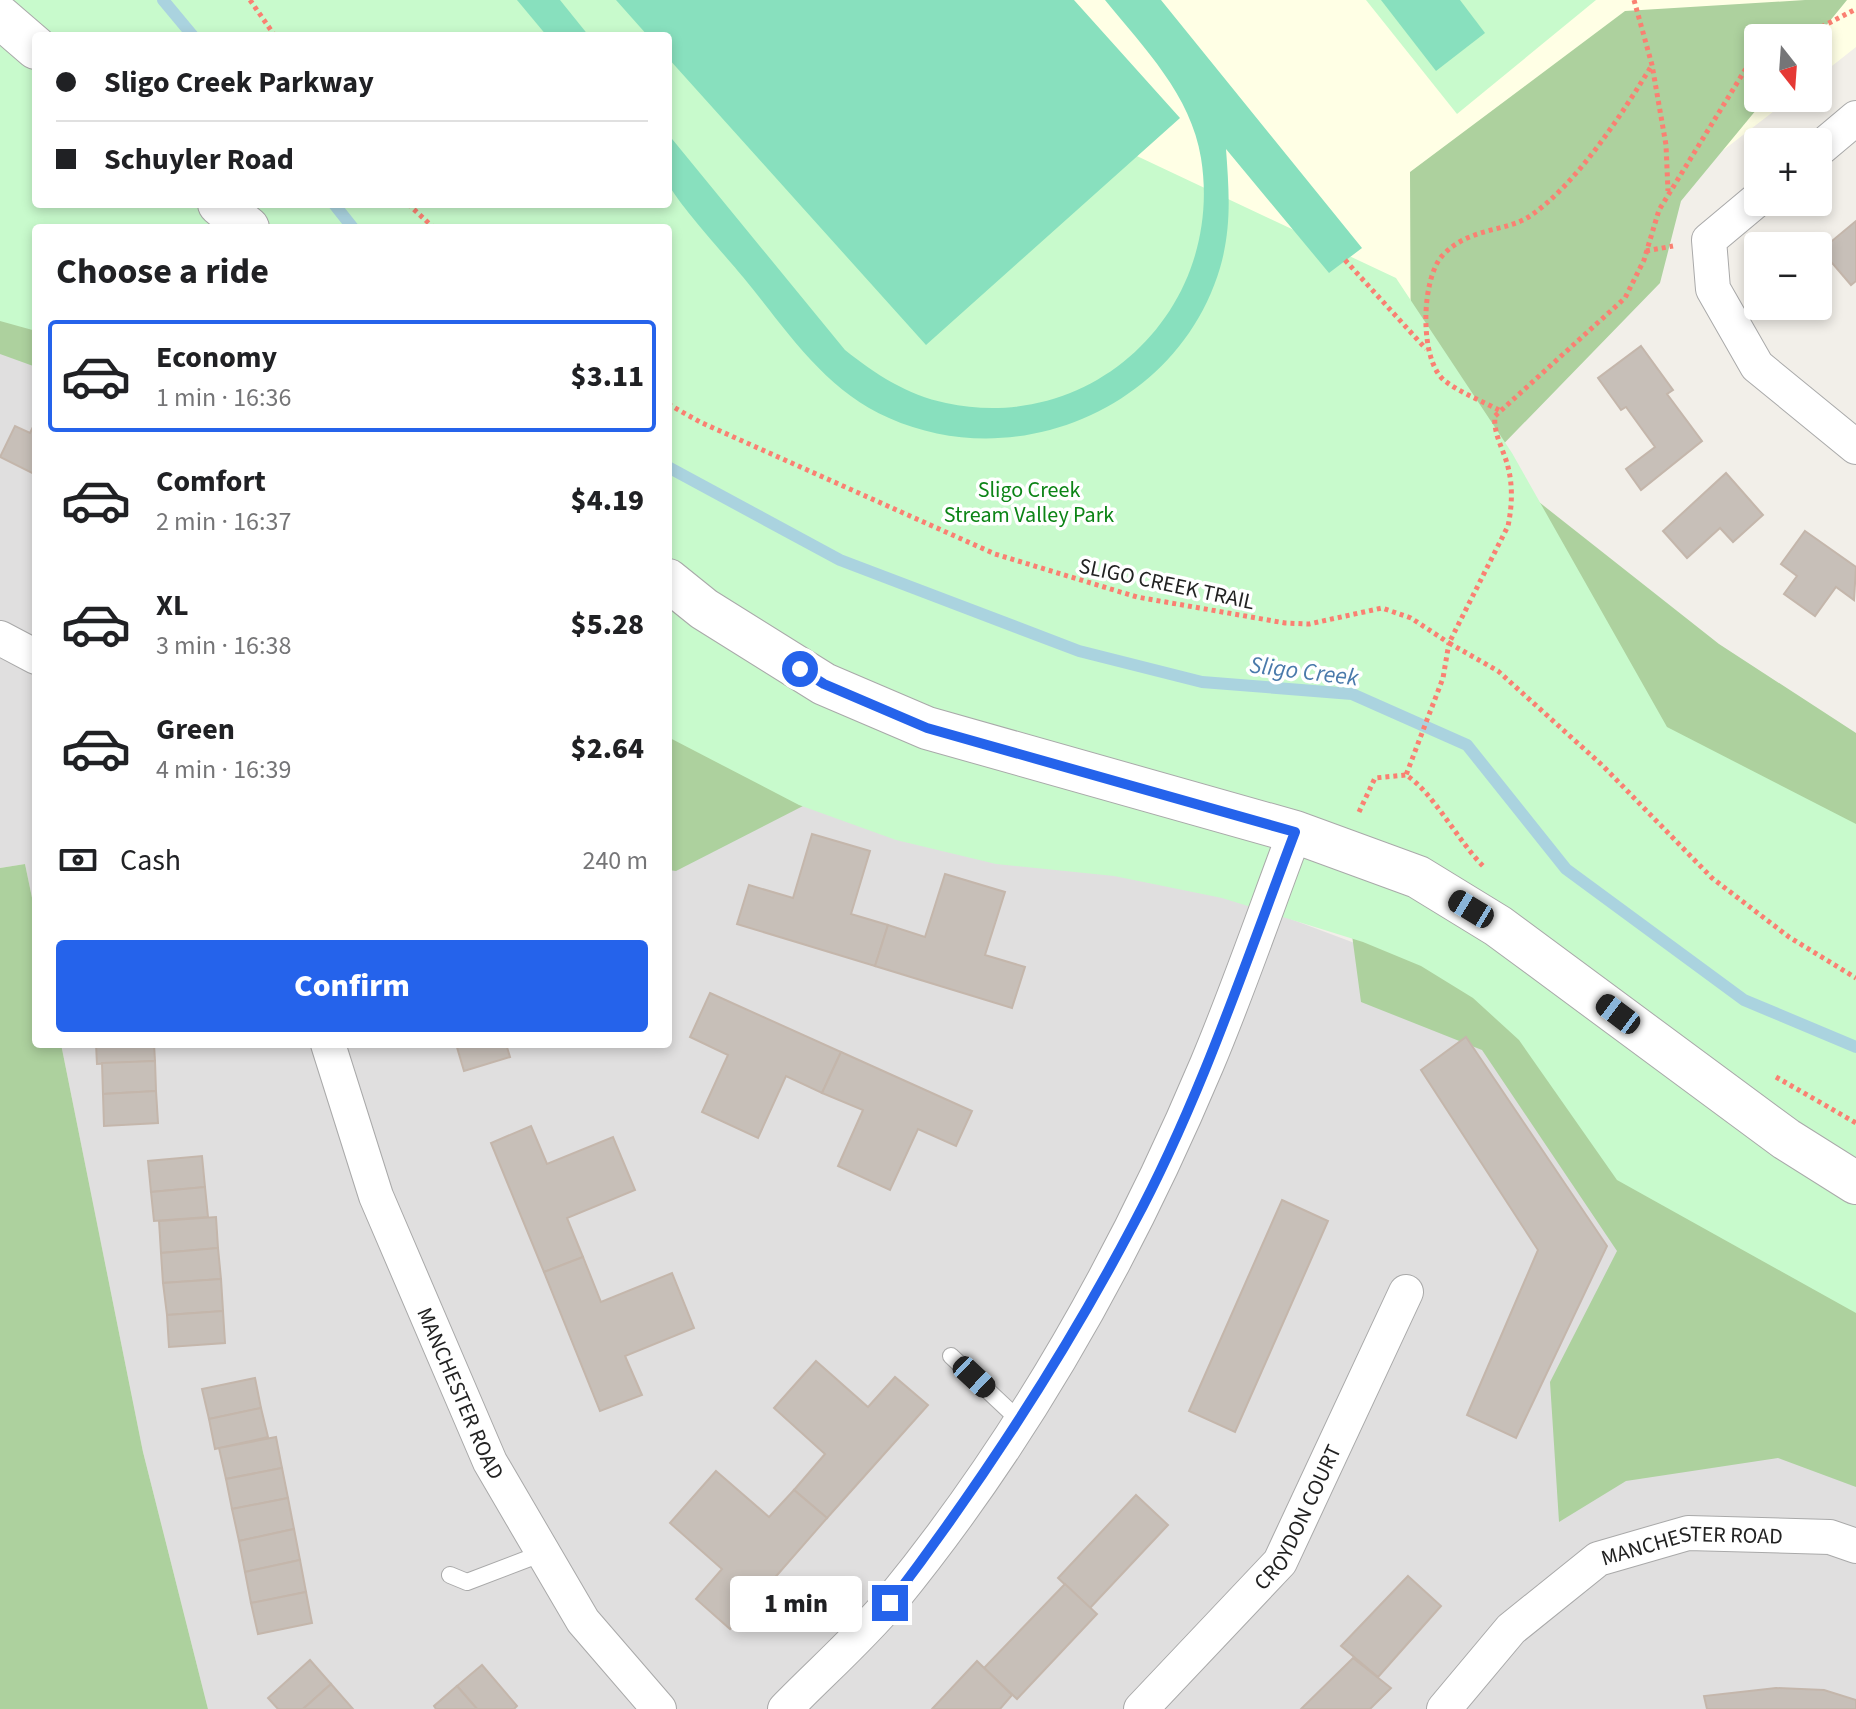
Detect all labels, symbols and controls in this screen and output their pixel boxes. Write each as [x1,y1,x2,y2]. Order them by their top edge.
north arrow [1744,24,1832,112]
map controls [1744,24,1832,320]
text: Sligo Creek Parkway [104,61,374,104]
button: + [1744,128,1832,216]
text: Schuyler Road [104,138,294,181]
button: − [1744,232,1832,320]
text: Choose a ride [56,246,269,297]
text: Economy [156,336,277,379]
icon: car [60,340,132,412]
text: $3.11 [571,355,644,398]
text: 1 min · 16:36 [156,379,291,416]
text: Comfort [156,460,266,503]
icon: car [60,464,132,536]
park label: Sligo Creek Stream Valley Park [944,474,1114,531]
text: $4.19 [571,479,644,522]
text: 2 min · 16:37 [156,503,291,540]
street label: SLIGO CREEK TRAIL [1076,550,1258,618]
text: XL [156,584,189,627]
icon: car [60,588,132,660]
text: $5.28 [571,603,644,646]
text: 3 min · 16:38 [156,627,291,664]
water label: Sligo Creek [1248,647,1361,696]
route start [782,651,818,687]
text: Green [156,708,235,751]
icon: car [60,712,132,784]
text: $2.64 [571,727,644,770]
text: 4 min · 16:39 [156,751,291,788]
icon: cash [56,838,100,882]
text: Cash [120,839,181,882]
text: 240 m [582,842,648,879]
car [1444,886,1498,932]
button: Confirm [56,940,648,1032]
car [1592,990,1644,1038]
street label: MANCHESTER ROAD [409,1302,512,1486]
car [948,1352,1000,1402]
street label: CROYDON COURT [1246,1439,1350,1598]
street label: MANCHESTER ROAD [1597,1518,1783,1574]
callout: 1 min [730,1575,862,1631]
text: 1 min [764,1585,828,1622]
route end [872,1585,908,1621]

